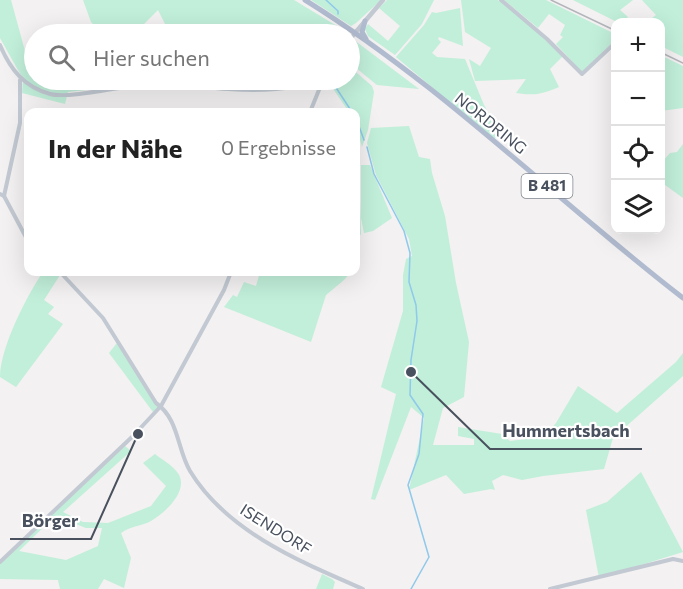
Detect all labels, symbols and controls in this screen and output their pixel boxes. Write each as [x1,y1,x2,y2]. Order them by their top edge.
map controls [611,18,665,234]
button: + [611,18,665,72]
search box [24,24,360,90]
icon: search [45,41,78,74]
text: Hier suchen [93,44,210,71]
button: − [611,72,665,126]
street label: NORDRING [452,88,531,157]
button: locate [611,126,665,180]
text: In der Nähe [48,132,183,163]
text: 0 Ergebnisse [221,135,336,159]
road number: B 481 [522,174,572,198]
button: layers [611,180,665,234]
callout: Hummertsbach [490,413,642,449]
text: Hummertsbach [502,419,630,441]
street label: ISENDORF [237,499,315,558]
callout: Börger [10,503,91,539]
text: Börger [22,509,79,531]

